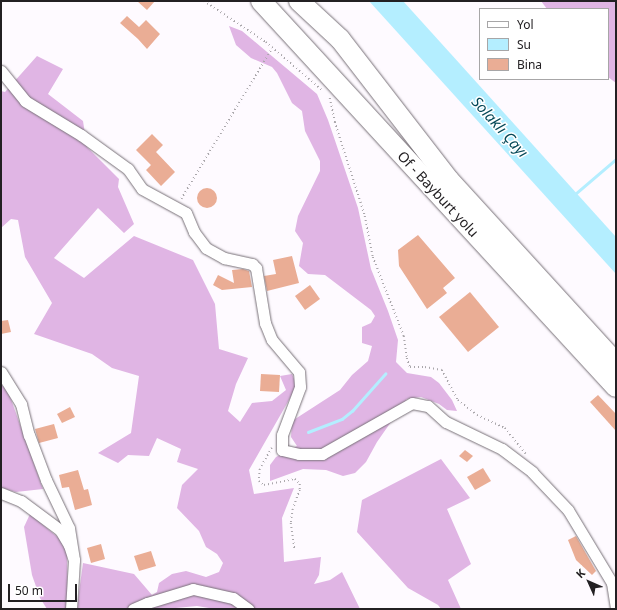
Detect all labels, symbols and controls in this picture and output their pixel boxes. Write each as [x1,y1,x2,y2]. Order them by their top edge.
legend [479,8,609,80]
text: Yol [517,16,534,33]
text: Su [517,36,531,53]
text: Bina [517,56,542,73]
water label: Solaklı Çayı [468,93,532,161]
street label: Of - Bayburt yolu [394,148,482,240]
north arrow [569,562,609,602]
text: K [572,565,588,581]
scale bar [10,576,79,602]
text: 50 m [15,582,43,599]

